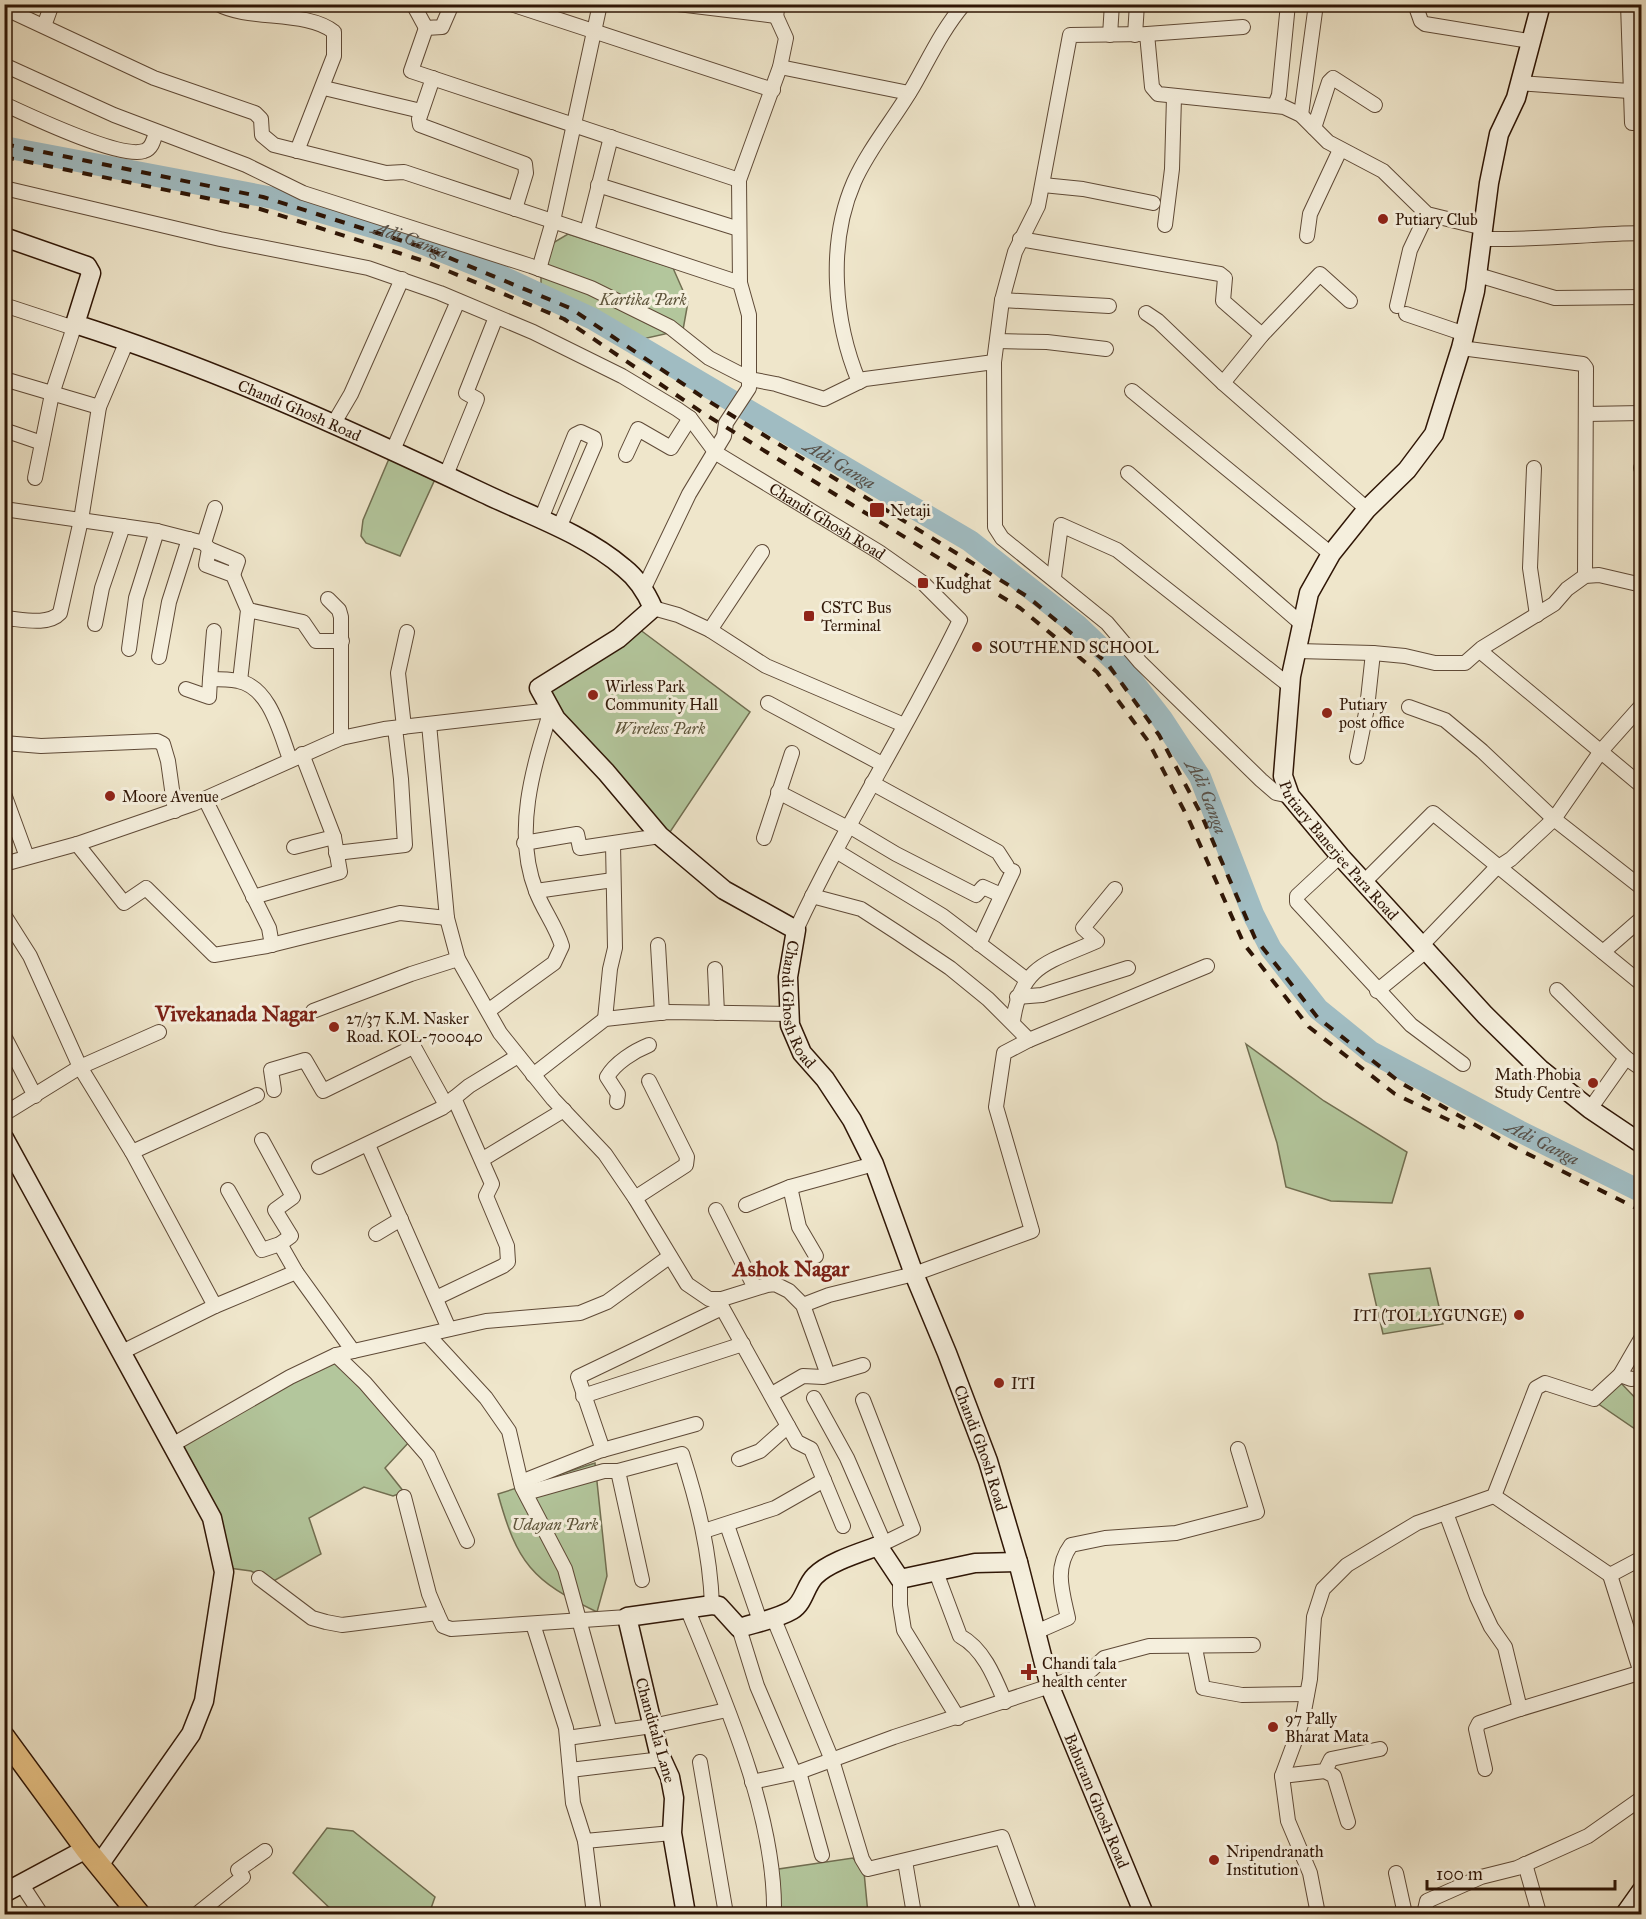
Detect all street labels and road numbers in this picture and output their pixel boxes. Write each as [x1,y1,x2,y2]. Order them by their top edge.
street label: Chandi Ghosh Road [235,375,364,445]
street label: Chandi Ghosh Road [766,479,889,563]
street label: Putiary Banerjee Para Road [1275,778,1402,924]
street label: Chandi Ghosh Road [778,939,820,1072]
street label: Chandi Ghosh Road [950,1382,1011,1513]
street label: Chanditala Lane [631,1675,680,1785]
street label: Baburam Ghosh Road [1060,1730,1133,1871]

